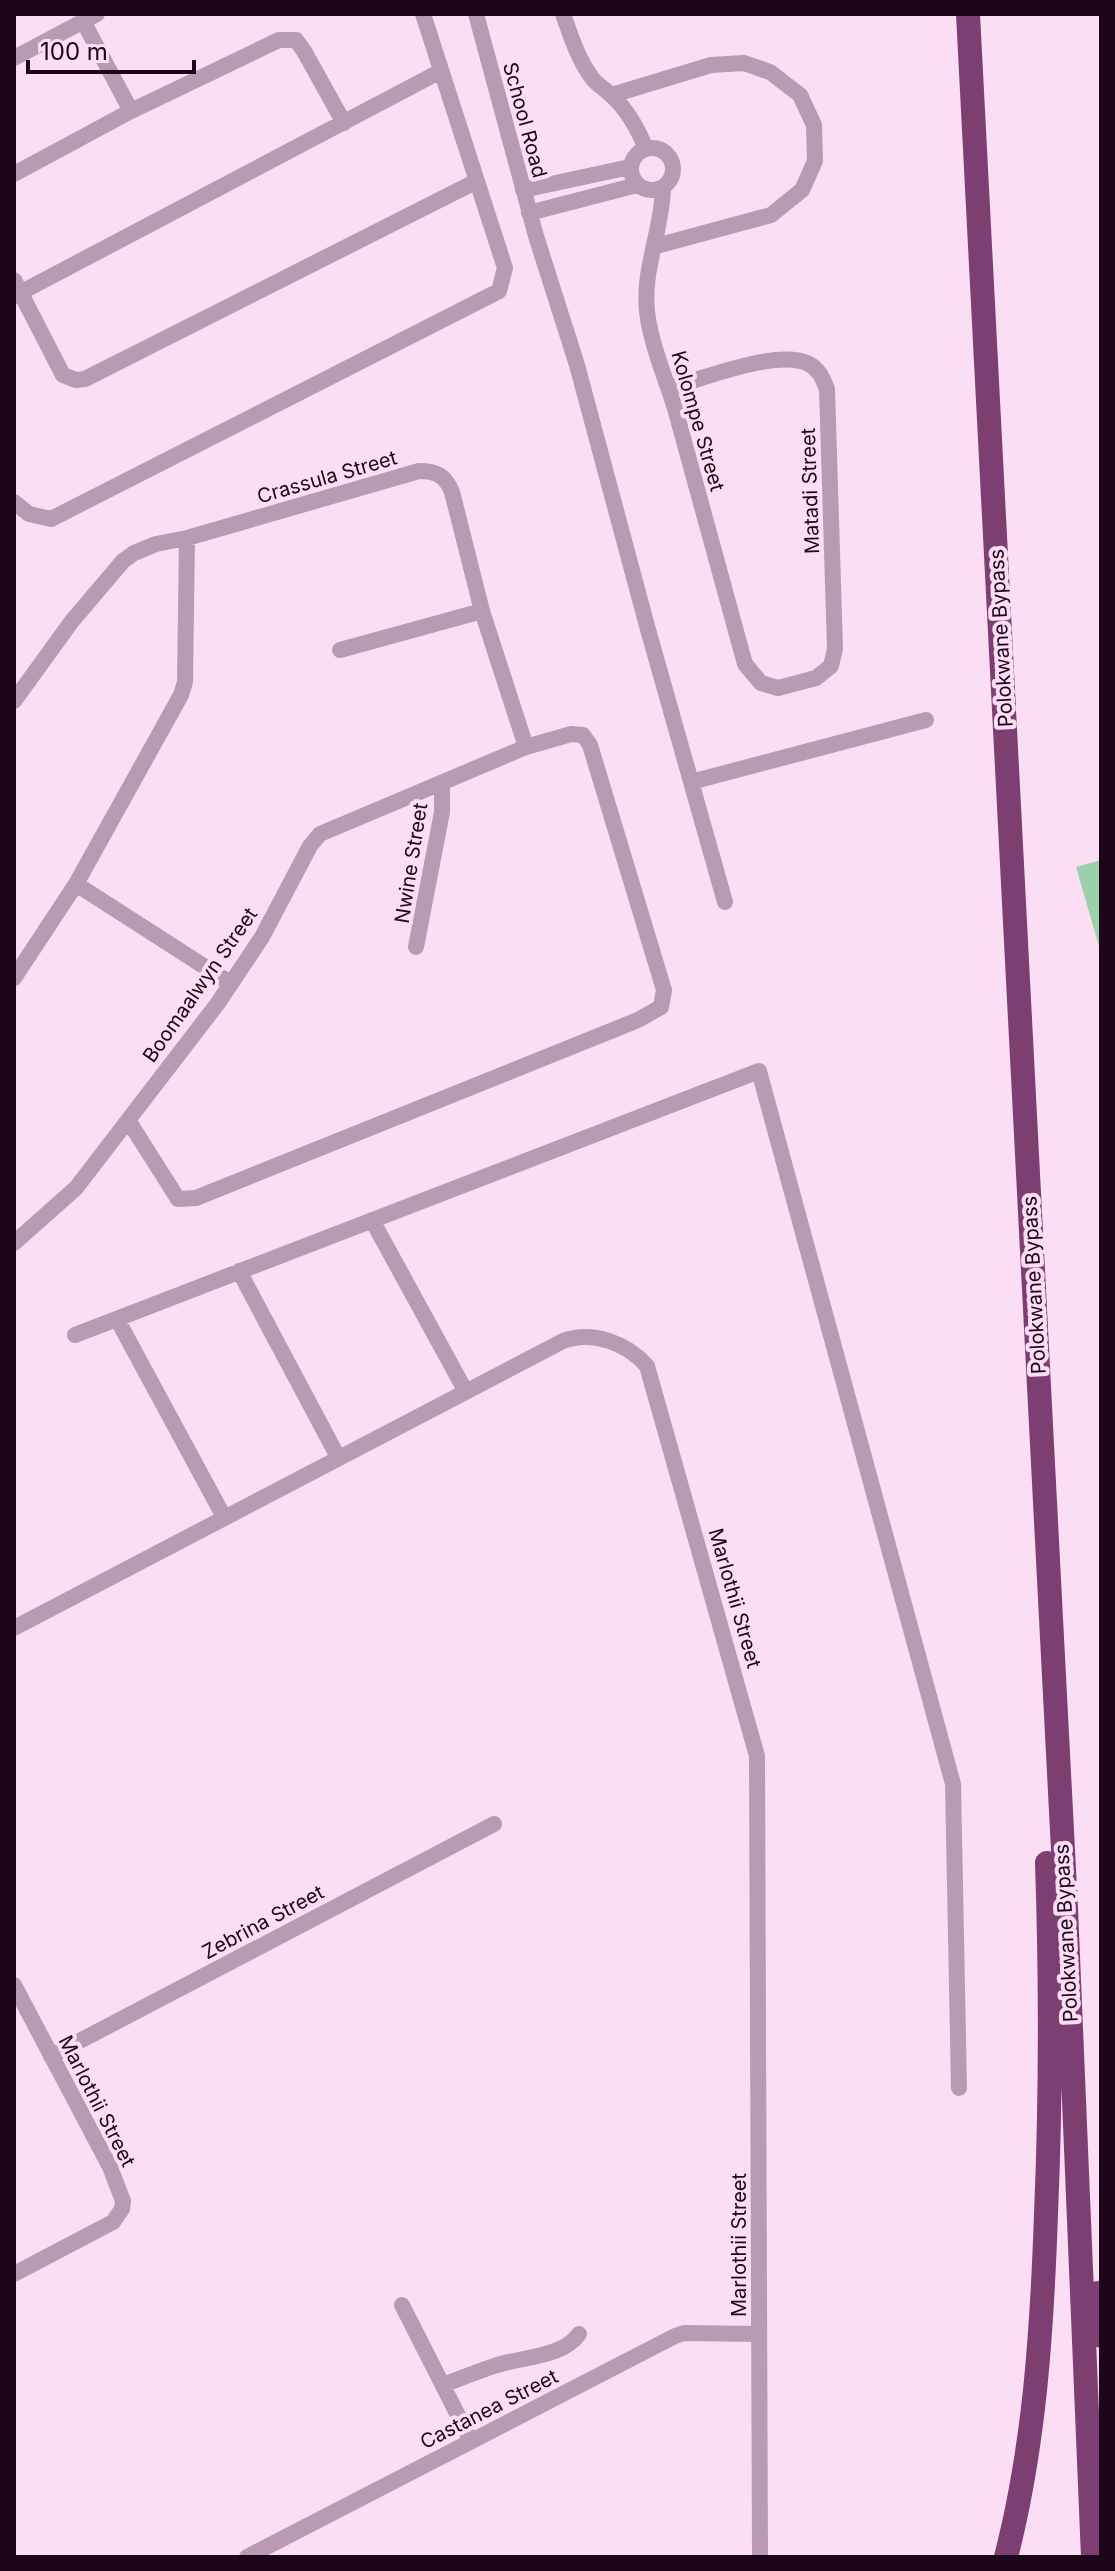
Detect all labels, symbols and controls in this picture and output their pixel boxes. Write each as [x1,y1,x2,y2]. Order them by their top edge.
scale bar [28,24,194,74]
text: 100 m [40,37,108,66]
street label: School Road [498,60,552,180]
street label: Kolompe Street [666,348,730,494]
street label: Matadi Street [796,427,824,555]
street label: Crassula Street [254,445,400,508]
street label: Polokwane Bypass [984,548,1018,728]
street label: Nwine Street [390,801,432,925]
street label: Boomaalwyn Street [138,903,263,1067]
street label: Polokwane Bypass [1017,1195,1051,1375]
street label: Marlothii Street [704,1525,767,1671]
street label: Polokwane Bypass [1049,1843,1083,2023]
street label: Zebrina Street [198,1880,328,1964]
street label: Marlothii Street [54,2031,141,2171]
street label: Marlothii Street [727,2172,751,2317]
street label: Castanea Street [416,2364,562,2454]

